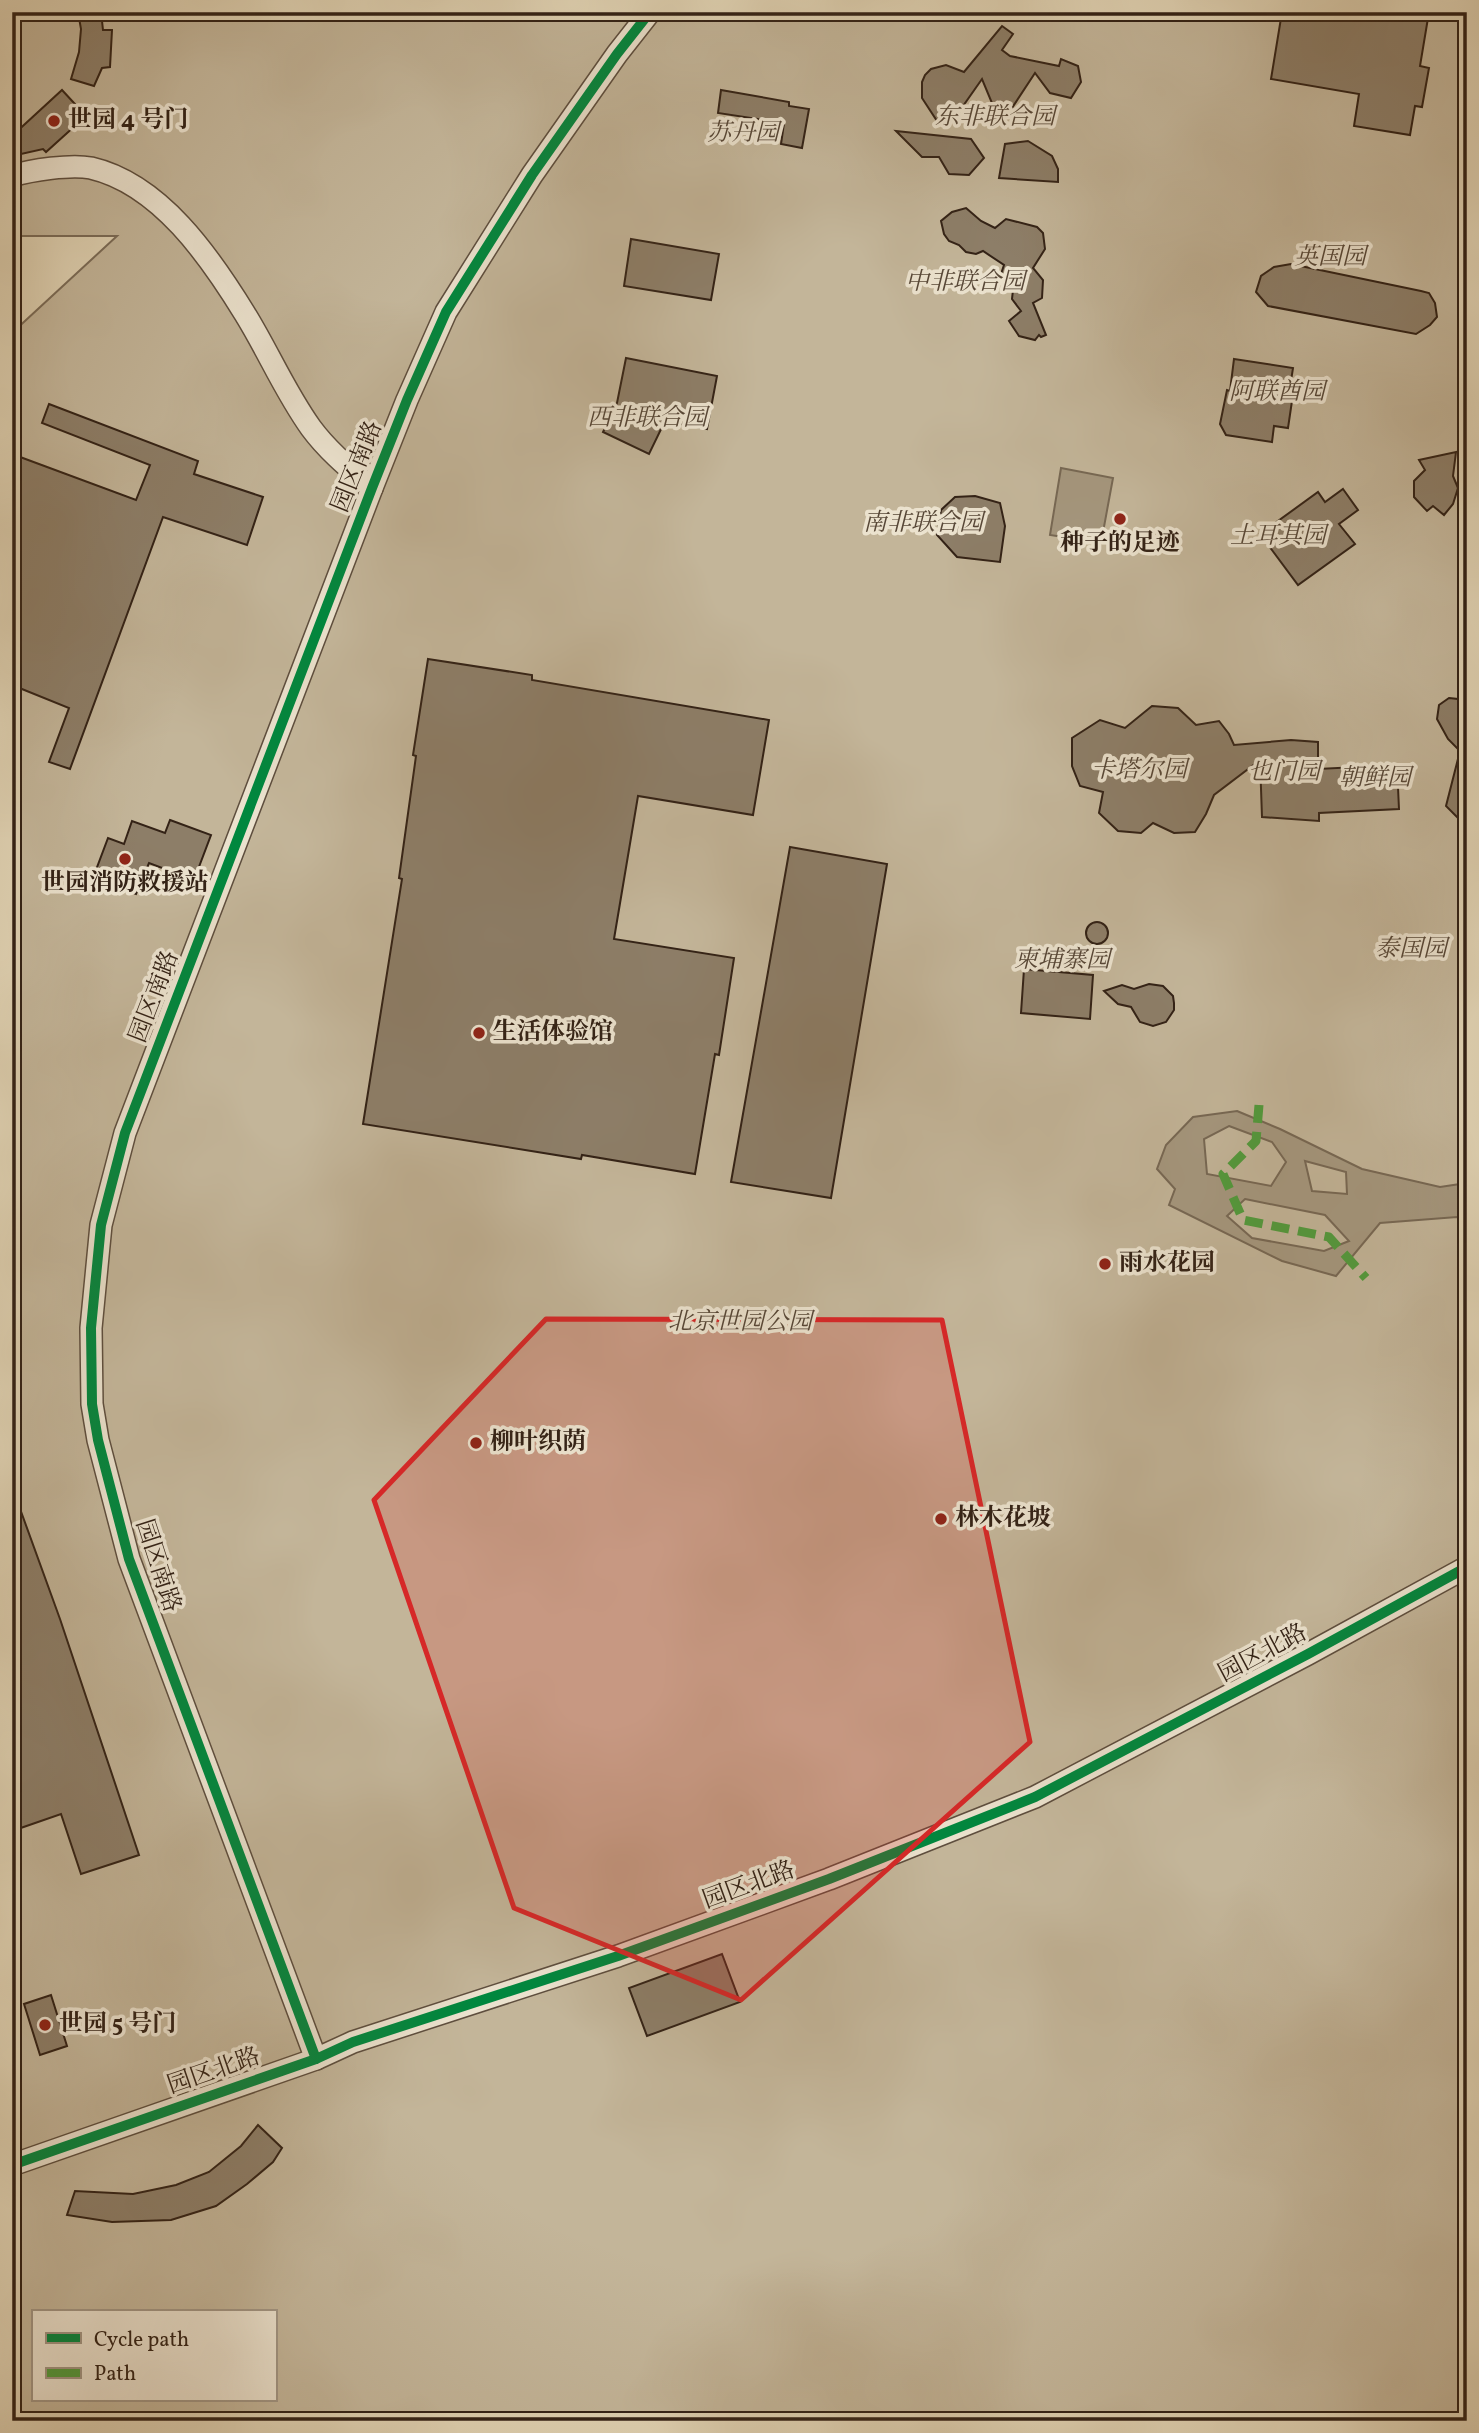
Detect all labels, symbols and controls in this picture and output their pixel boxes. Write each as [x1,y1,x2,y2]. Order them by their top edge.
park label: 东非联合园 [935,101,1059,135]
place label: 世园 4 号门 [68,104,188,138]
marker: 世园 4 号门 [46,113,62,129]
park label: 苏丹园 [707,117,783,151]
park label: 英国园 [1294,241,1370,275]
park label: 中非联合园 [905,266,1029,300]
park label: 阿联酋园 [1229,376,1329,410]
park label: 西非联合园 [587,402,711,436]
street label: 园区南路 [324,416,392,518]
park label: 南非联合园 [863,507,987,541]
marker: 种子的足迹 [1112,511,1128,527]
park label: 土耳其园 [1230,520,1330,554]
place label: 种子的足迹 [1060,527,1180,561]
park label: 卡塔尔园 [1091,754,1191,788]
park label: 也门园 [1248,756,1324,790]
park label: 朝鲜园 [1339,762,1415,796]
marker: 世园消防救援站 [117,851,133,867]
place label: 世园消防救援站 [41,867,209,901]
park label: 泰国园 [1375,933,1451,967]
park label: 柬埔寨园 [1014,944,1114,978]
street label: 园区南路 [122,946,188,1048]
place label: 生活体验馆 [493,1016,613,1050]
marker: 生活体验馆 [471,1025,487,1041]
place label: 雨水花园 [1119,1247,1215,1281]
marker: 雨水花园 [1097,1256,1113,1272]
park label: 北京世园公园 [668,1306,816,1340]
place label: 柳叶织荫 [490,1426,586,1460]
marker: 柳叶织荫 [468,1435,484,1451]
place label: 林木花坡 [955,1502,1051,1536]
marker: 林木花坡 [933,1511,949,1527]
street label: 园区南路 [126,1515,188,1617]
street label: 园区北路 [1213,1616,1313,1692]
street label: 园区北路 [698,1854,800,1918]
place label: 世园 5 号门 [59,2008,176,2042]
marker: 世园 5 号门 [37,2017,53,2033]
street label: 园区北路 [163,2040,265,2104]
legend [32,2310,276,2402]
text: Cycle path [94,2326,189,2355]
text: Path [94,2360,136,2389]

